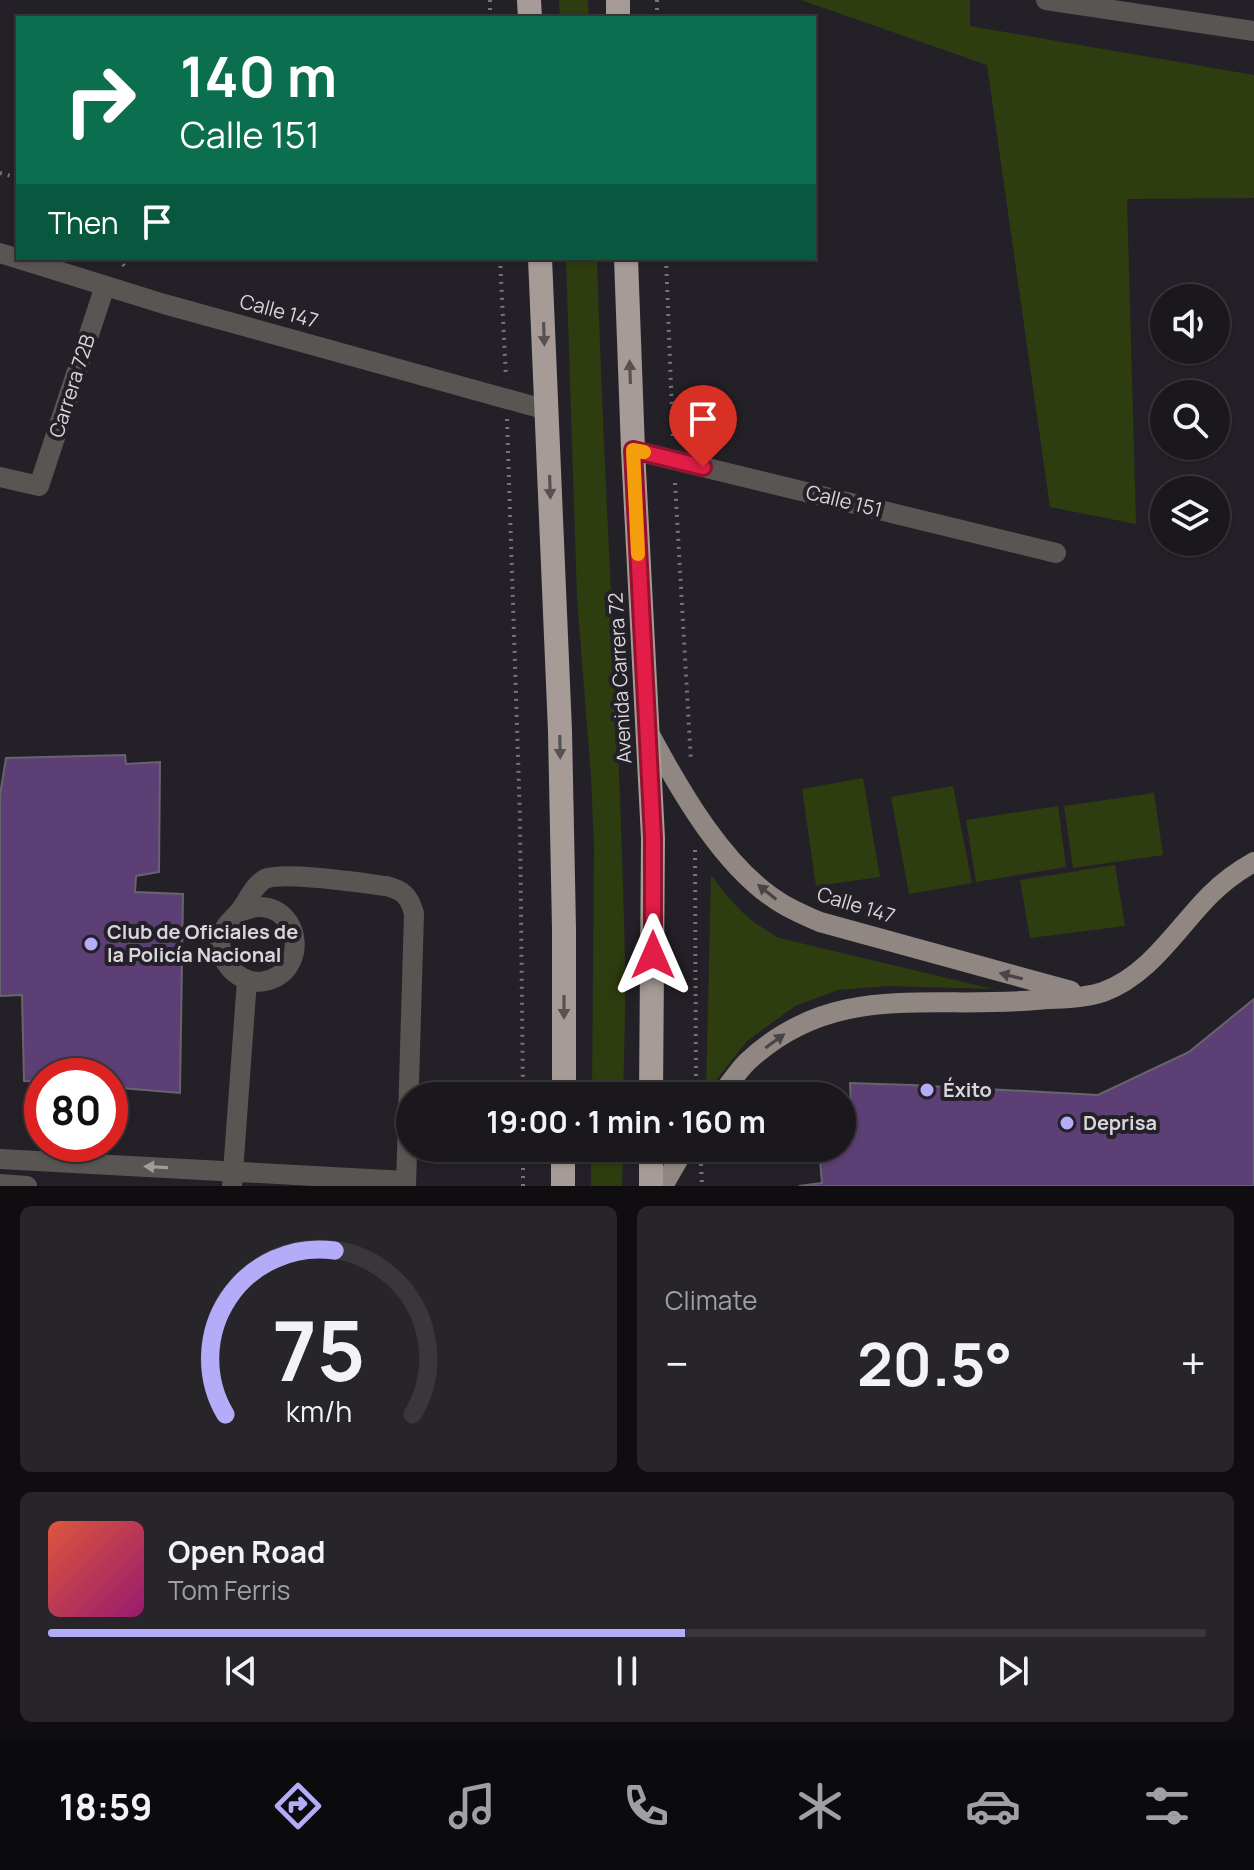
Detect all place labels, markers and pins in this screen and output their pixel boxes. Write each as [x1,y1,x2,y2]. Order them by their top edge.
pin [669,385,737,467]
place label: Club de Oficiales de la Policía Nacional [107,918,298,968]
marker: Club de Oficiales de la Policía Nacional [82,935,100,953]
place label: Éxito [943,1076,992,1103]
marker: Éxito [918,1081,936,1099]
place label: Deprisa [1083,1109,1157,1136]
marker: Deprisa [1058,1114,1076,1132]

